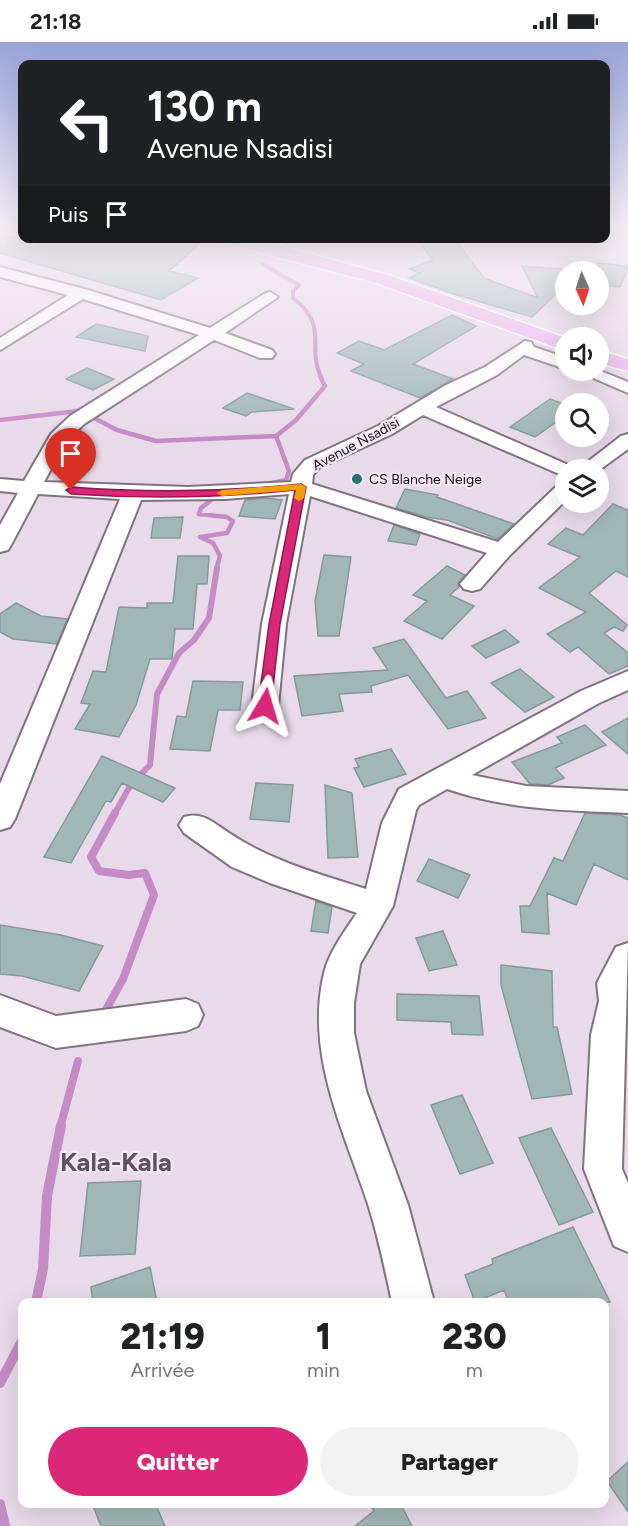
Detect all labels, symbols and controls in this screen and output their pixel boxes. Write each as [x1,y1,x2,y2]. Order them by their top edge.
text: 21:18 [30,8,81,35]
text: 130 m [147,81,262,132]
icon: left [48,84,126,162]
text: Avenue Nsadisi [147,132,333,165]
icon: arrive [100,198,133,231]
text: Puis [48,201,88,228]
north arrow [555,261,609,315]
map controls [555,261,609,513]
button: sound [555,327,609,381]
button: search [555,393,609,447]
street label: Avenue Nsadisi [309,414,403,474]
pin [45,428,96,490]
icon: arrive [54,437,87,470]
button: layers [555,459,609,513]
place label: CS Blanche Neige [369,471,482,488]
marker: CS Blanche Neige [350,472,364,486]
position arrow [233,674,297,738]
district label: Kala-Kala [60,1146,172,1178]
text: 21:19 [120,1315,205,1358]
text: 1 [316,1315,331,1358]
text: 230 [442,1315,507,1358]
text: Arrivée [131,1358,194,1382]
text: min [307,1358,340,1382]
text: m [466,1358,483,1382]
button: Quitter [48,1427,308,1496]
button: Partager [320,1427,579,1496]

